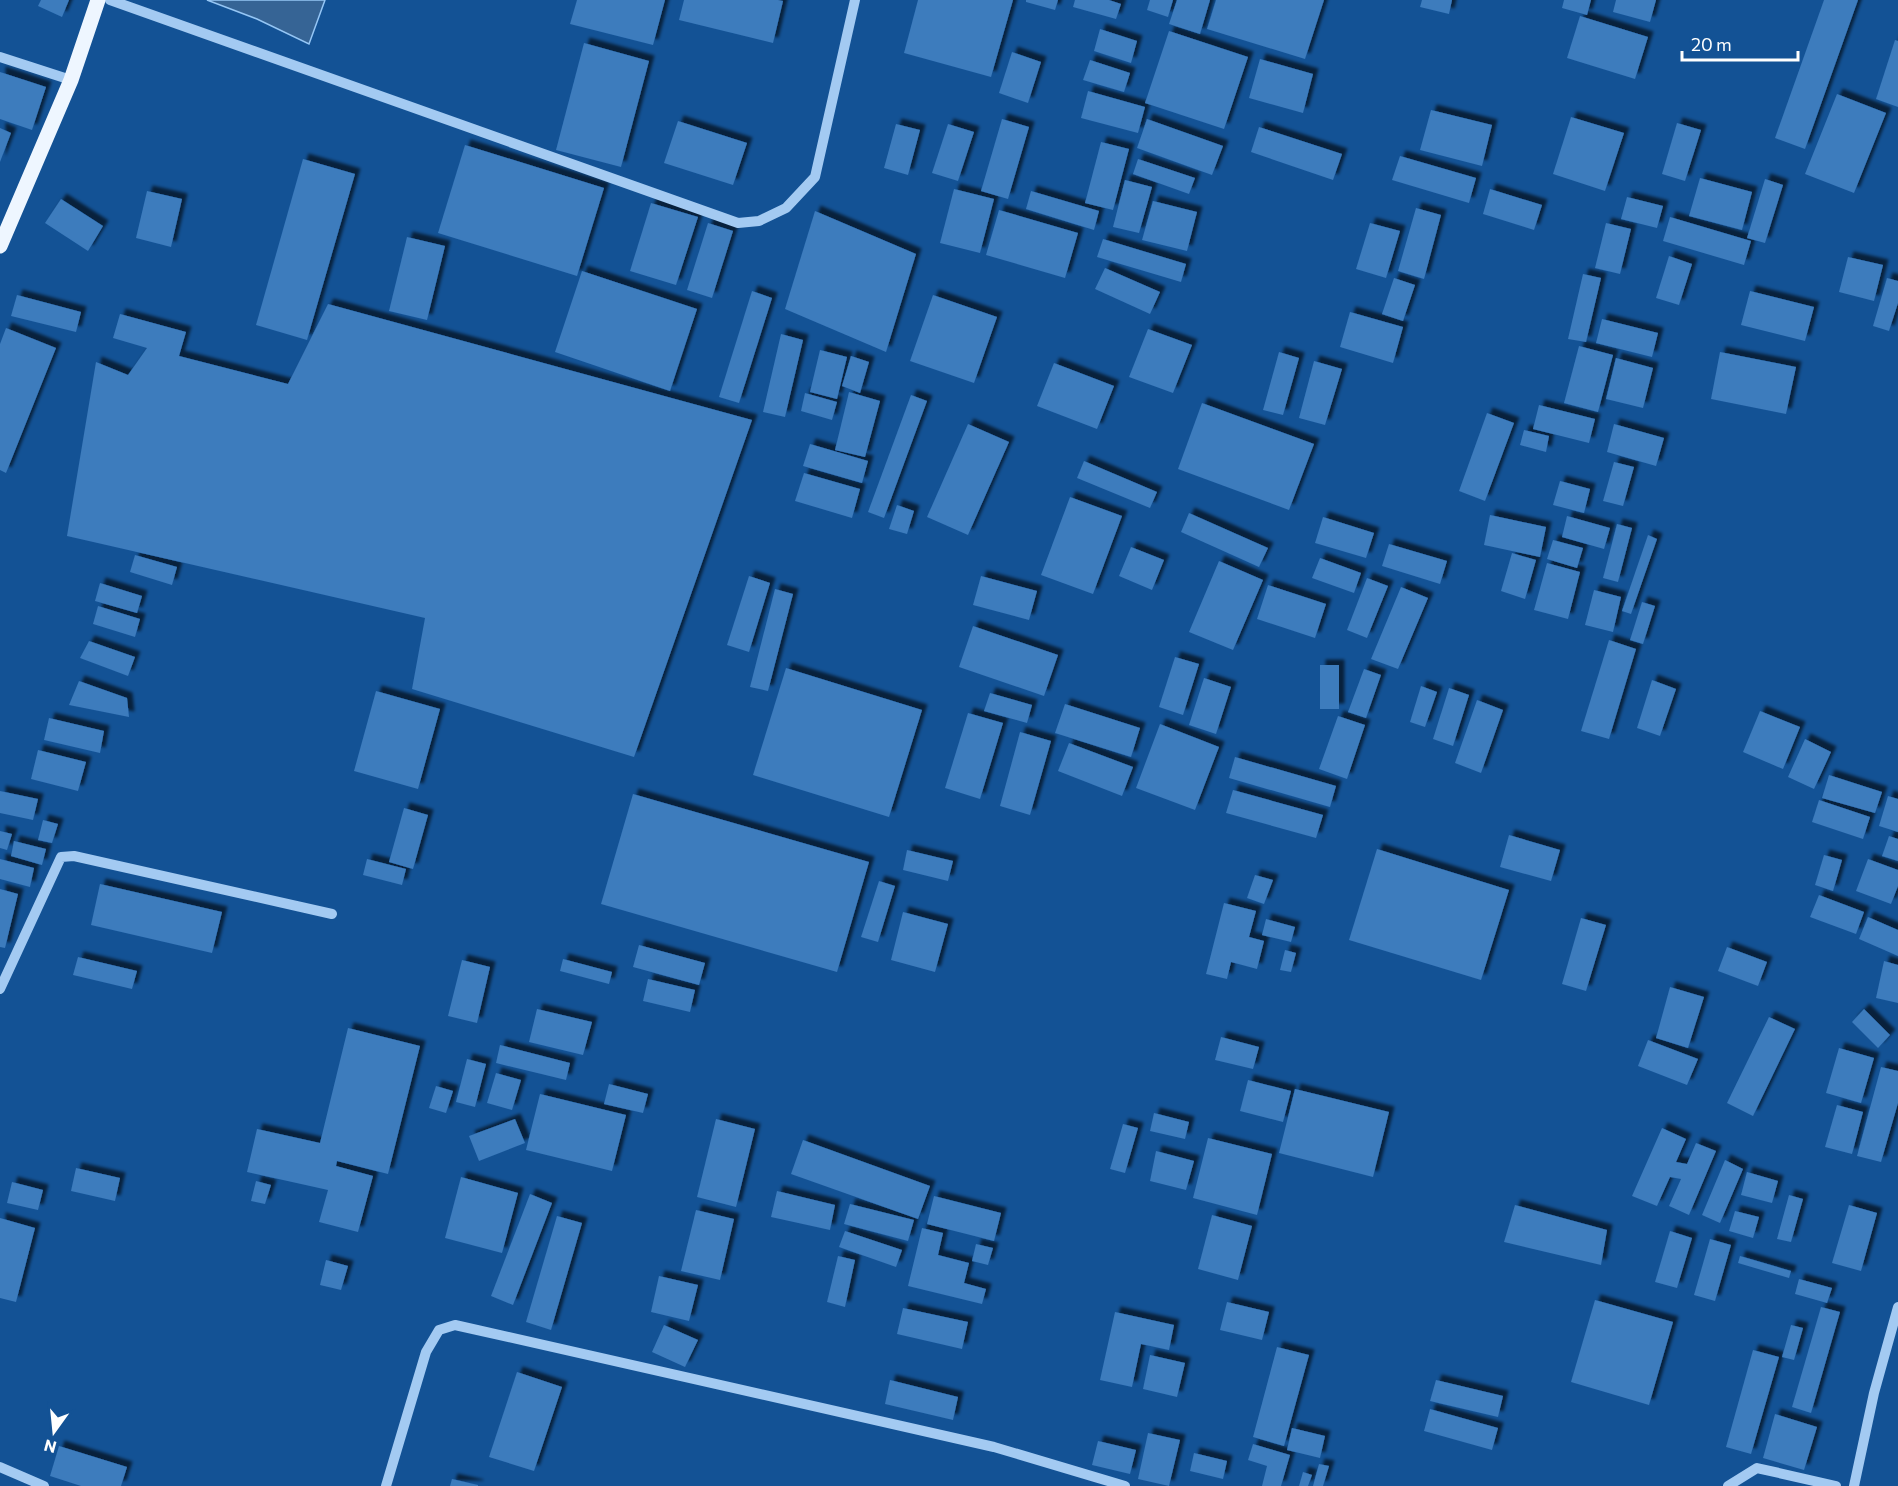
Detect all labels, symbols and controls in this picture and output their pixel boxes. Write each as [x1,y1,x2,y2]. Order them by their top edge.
scale bar [1682,24,1798,62]
text: 20 m [1691,33,1732,55]
north arrow [24,1402,84,1462]
text: N [42,1436,58,1458]

